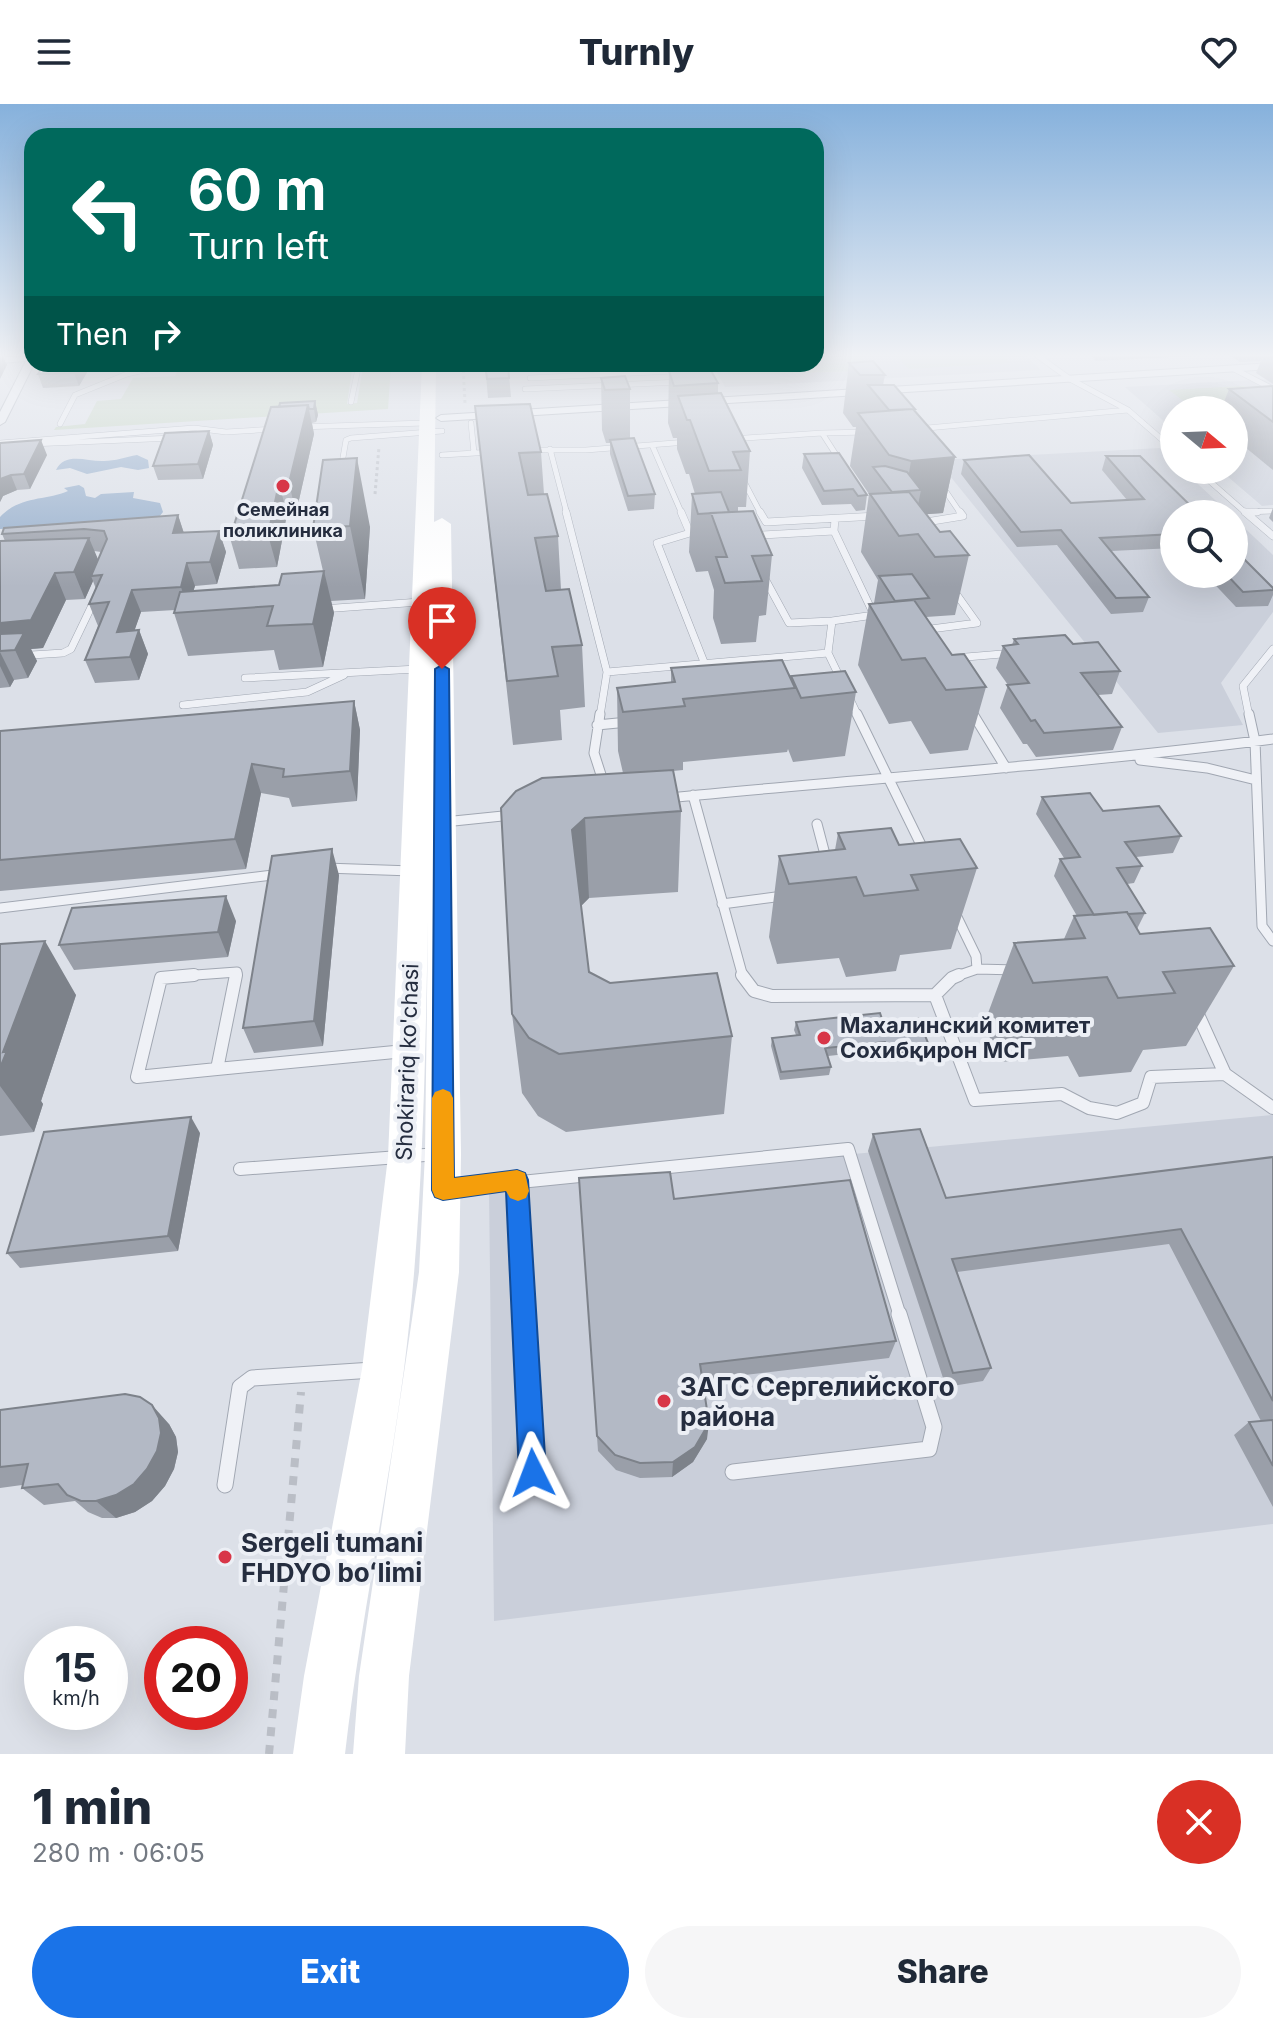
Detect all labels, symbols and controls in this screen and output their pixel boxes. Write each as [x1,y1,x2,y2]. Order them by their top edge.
icon: menu [32,30,76,74]
text: Turnly [579,30,694,74]
icon: heart [1197,30,1241,74]
text: 60 m [188,156,327,224]
icon: left [56,160,160,264]
text: Turn left [188,224,329,268]
icon: right [144,312,188,356]
text: Then [56,316,128,352]
north arrow [1160,396,1248,484]
map controls [1160,396,1248,588]
marker: Семейная поликлиника [274,477,292,495]
place label: Семейная поликлиника [223,499,343,541]
button: search [1160,500,1248,588]
pin [408,587,476,669]
icon: arrive [420,599,464,643]
street label: Shokirariq ko'chasi [391,963,423,1161]
place label: Махалинский комитет Сохибқирон МСГ [840,1012,1090,1063]
marker: Махалинский комитет Сохибқирон МСГ [815,1029,833,1047]
place label: ЗАГС Сергелийского района [680,1371,955,1432]
marker: ЗАГС Сергелийского района [655,1392,673,1410]
position arrow [491,1431,575,1515]
place label: Sergeli tumani FHDYO boʻlimi [241,1527,423,1588]
marker: Sergeli tumani FHDYO boʻlimi [216,1548,234,1566]
speed limit sign: 20 [144,1626,248,1730]
text: 15 [55,1643,97,1692]
text: km/h [52,1686,100,1710]
text: 1 min [32,1777,152,1836]
button: close [1157,1780,1241,1864]
text: 280 m · 06:05 [32,1837,205,1868]
button: Exit [32,1926,629,2018]
button: Share [645,1926,1241,2018]

